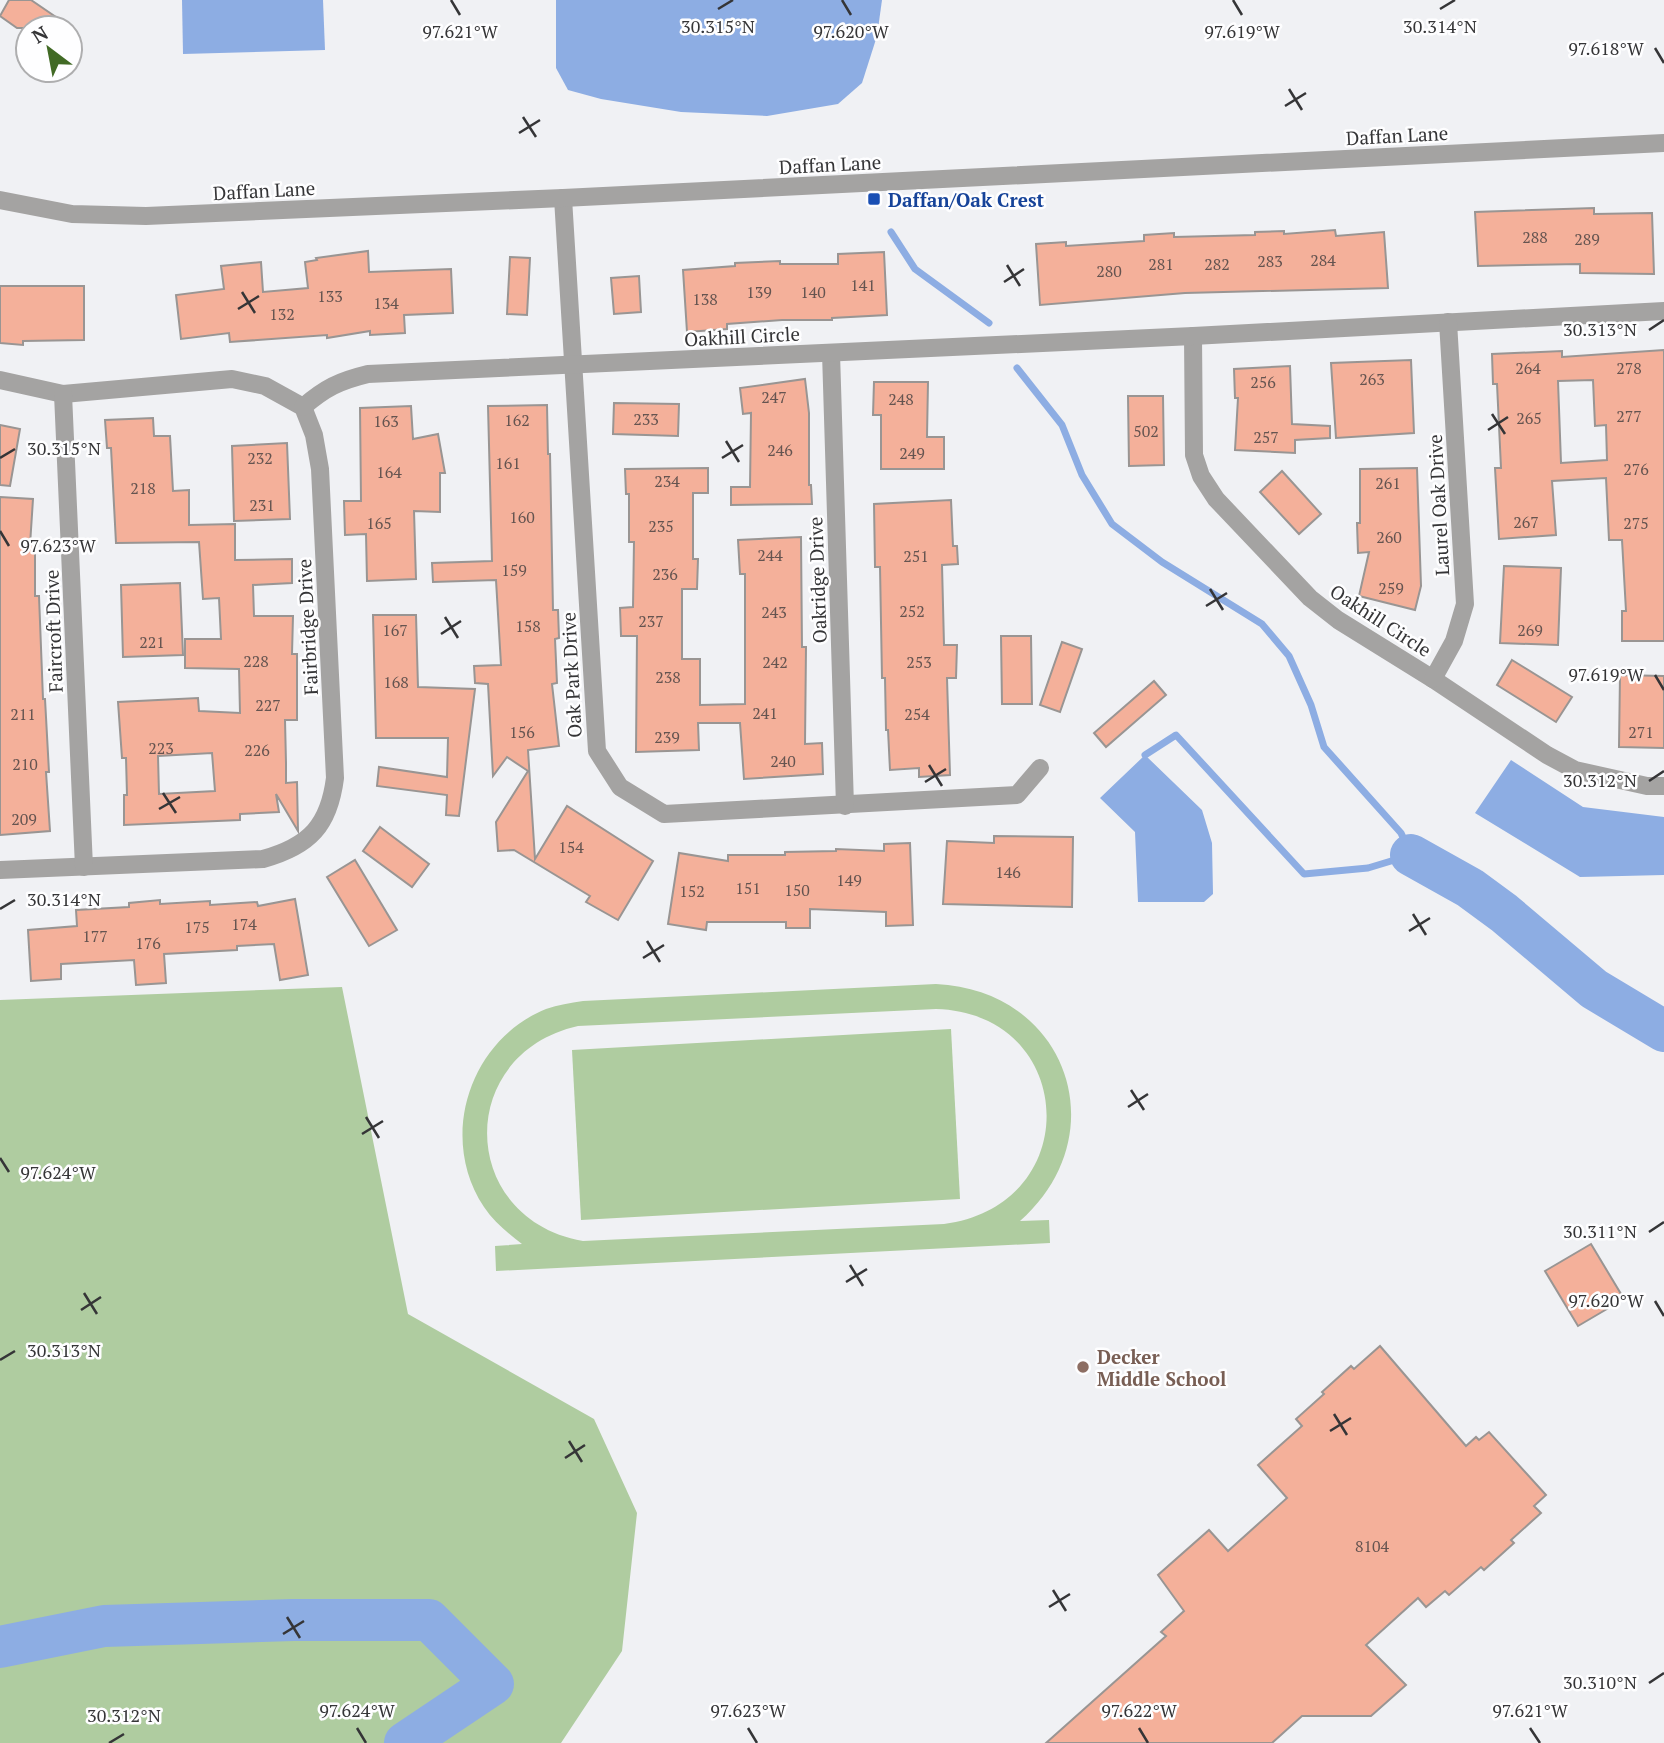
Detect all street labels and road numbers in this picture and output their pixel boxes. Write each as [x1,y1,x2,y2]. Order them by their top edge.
street label: Daffan Lane [1345,120,1449,150]
street label: Daffan Lane [778,149,882,179]
street label: Daffan Lane [212,175,316,205]
street label: Oakhill Circle [684,320,800,352]
street label: Laurel Oak Drive [1422,434,1454,576]
street label: Oakridge Drive [802,516,832,644]
street label: Fairbridge Drive [291,558,323,696]
street label: Faircroft Drive [38,569,68,693]
street label: Oakhill Circle [1326,578,1436,662]
street label: Oak Park Drive [555,611,587,739]

